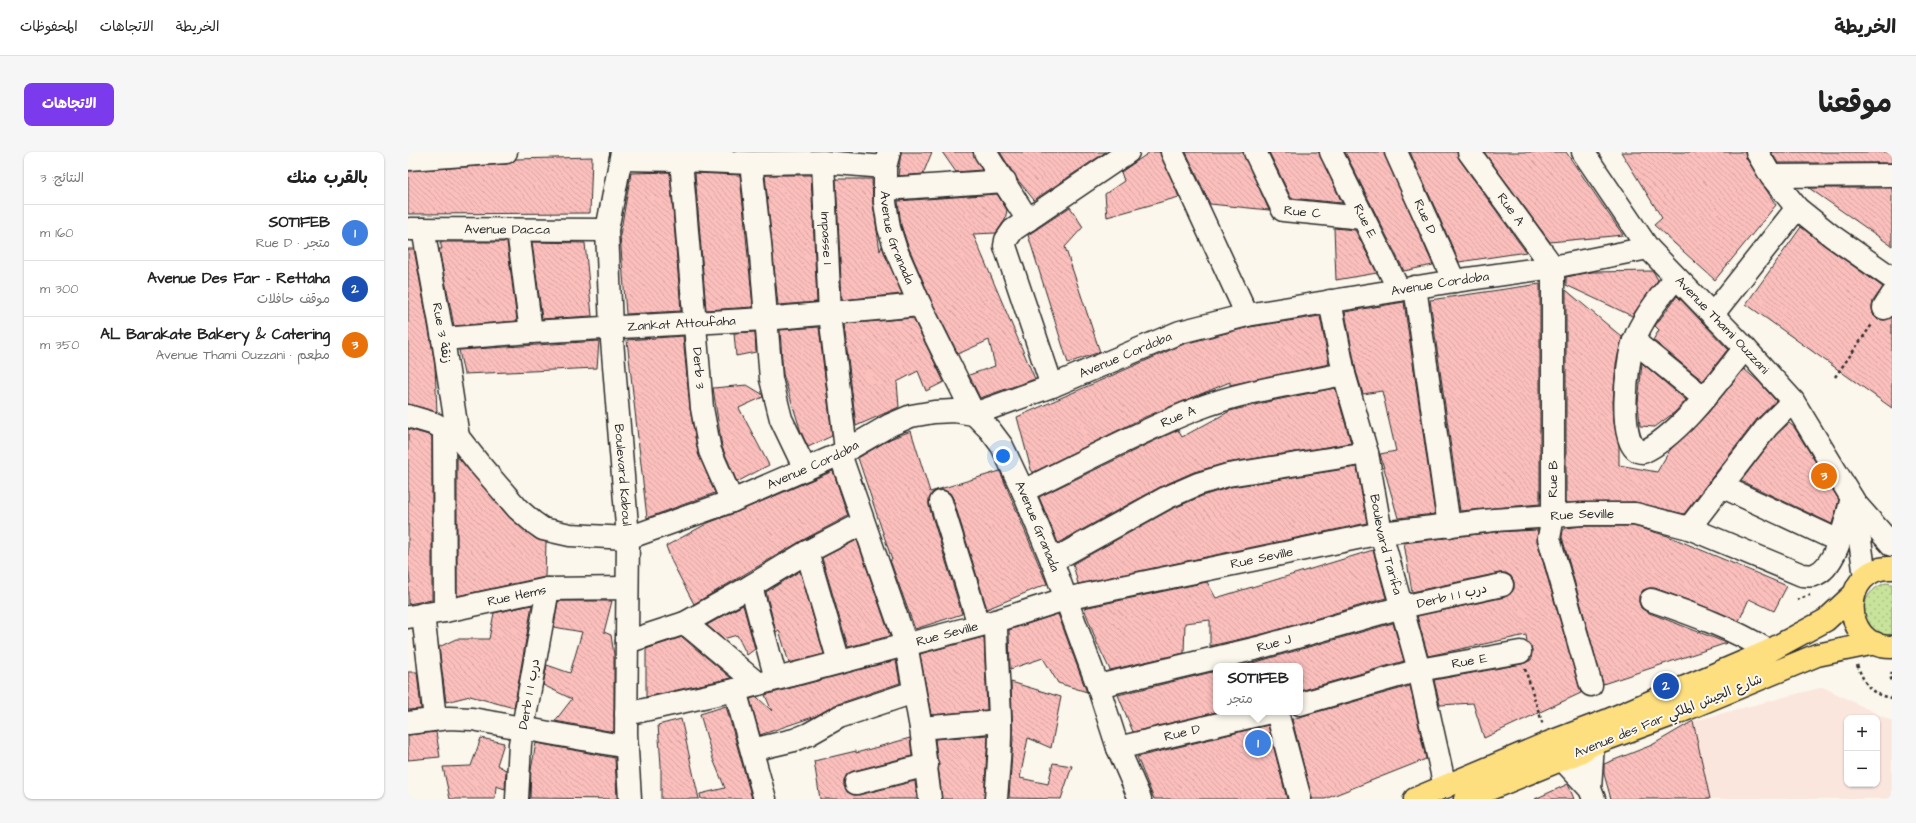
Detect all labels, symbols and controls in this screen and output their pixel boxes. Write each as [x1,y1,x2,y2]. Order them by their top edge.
text: الخريطة [1834,14,1896,41]
text: المحفوظات [20,17,78,37]
text: الاتجاهات [100,17,154,37]
text: الخريطة [176,17,219,37]
button: الاتجاهات [24,83,114,126]
text: موقعنا [1818,84,1892,123]
text: بالقرب منك [287,166,368,190]
text: النتائج: 3 [40,169,84,187]
street label: Rue A [1493,189,1529,230]
street label: Avenue Granada [876,191,919,287]
street label: Rue D [1409,196,1441,238]
street label: Rue C [1283,201,1322,223]
street label: Rue E [1349,201,1381,241]
street label: Impasse 1 [816,211,837,265]
text: SOTIFEB [269,212,330,233]
street label: Avenue Dacca [464,220,550,239]
text: 160 m [40,224,73,242]
text: 1 [354,224,356,242]
text: متجر · Rue D [256,234,330,252]
street label: Avenue Cordoba [1390,267,1491,300]
text: Avenue Des Far - Rettaha [147,268,330,289]
street label: Avenue Thami Ouzzani [1671,272,1773,378]
text: 300 m [40,280,78,298]
text: 2 [351,280,359,298]
text: موقف حافلات [257,290,330,308]
street label: Rue 3 زنقة [428,301,456,365]
street label: Zankat Attoufaha [627,312,737,336]
text: AL Barakate Bakery & Catering [100,324,330,345]
street label: Avenue Cordoba [1076,327,1175,383]
text: 350 m [40,336,79,354]
text: 3 [352,336,358,354]
text: مطعم · Avenue Thami Ouzzani [156,346,330,364]
street label: Derb 3 [688,347,709,390]
street label: Rue A [1158,401,1199,432]
street label: Boulevard Kaboul [610,423,636,527]
street label: Avenue Cordoba [764,436,862,494]
your location [993,446,1013,466]
street label: Rue B [1544,460,1562,498]
pin: 3 [1811,461,1837,491]
street label: Avenue Granada [1011,478,1064,575]
street label: Boulevard Tarifa [1365,493,1407,597]
street label: Rue Seville [1550,505,1614,525]
street label: Rue Seville [1229,543,1295,573]
street label: Derb 1 درب 1 [1415,579,1489,613]
street label: Rue Hems [486,581,548,611]
street label: Rue Seville [914,617,980,651]
street label: Rue J [1255,630,1293,657]
street label: Rue E [1450,649,1489,673]
street label: Derb 1 درب 1 [514,657,544,731]
popup [1213,663,1303,715]
text: SOTIFEB [1227,668,1289,689]
street label: Avenue des Far شارع الجيش الملكي [1571,670,1766,764]
pin: 2 [1653,671,1679,701]
text: متجر [1227,690,1253,708]
map controls [1844,715,1880,787]
button: + [1844,715,1880,751]
street label: Rue D [1162,720,1203,746]
pin: 1 [1245,728,1271,758]
button: − [1844,751,1880,787]

